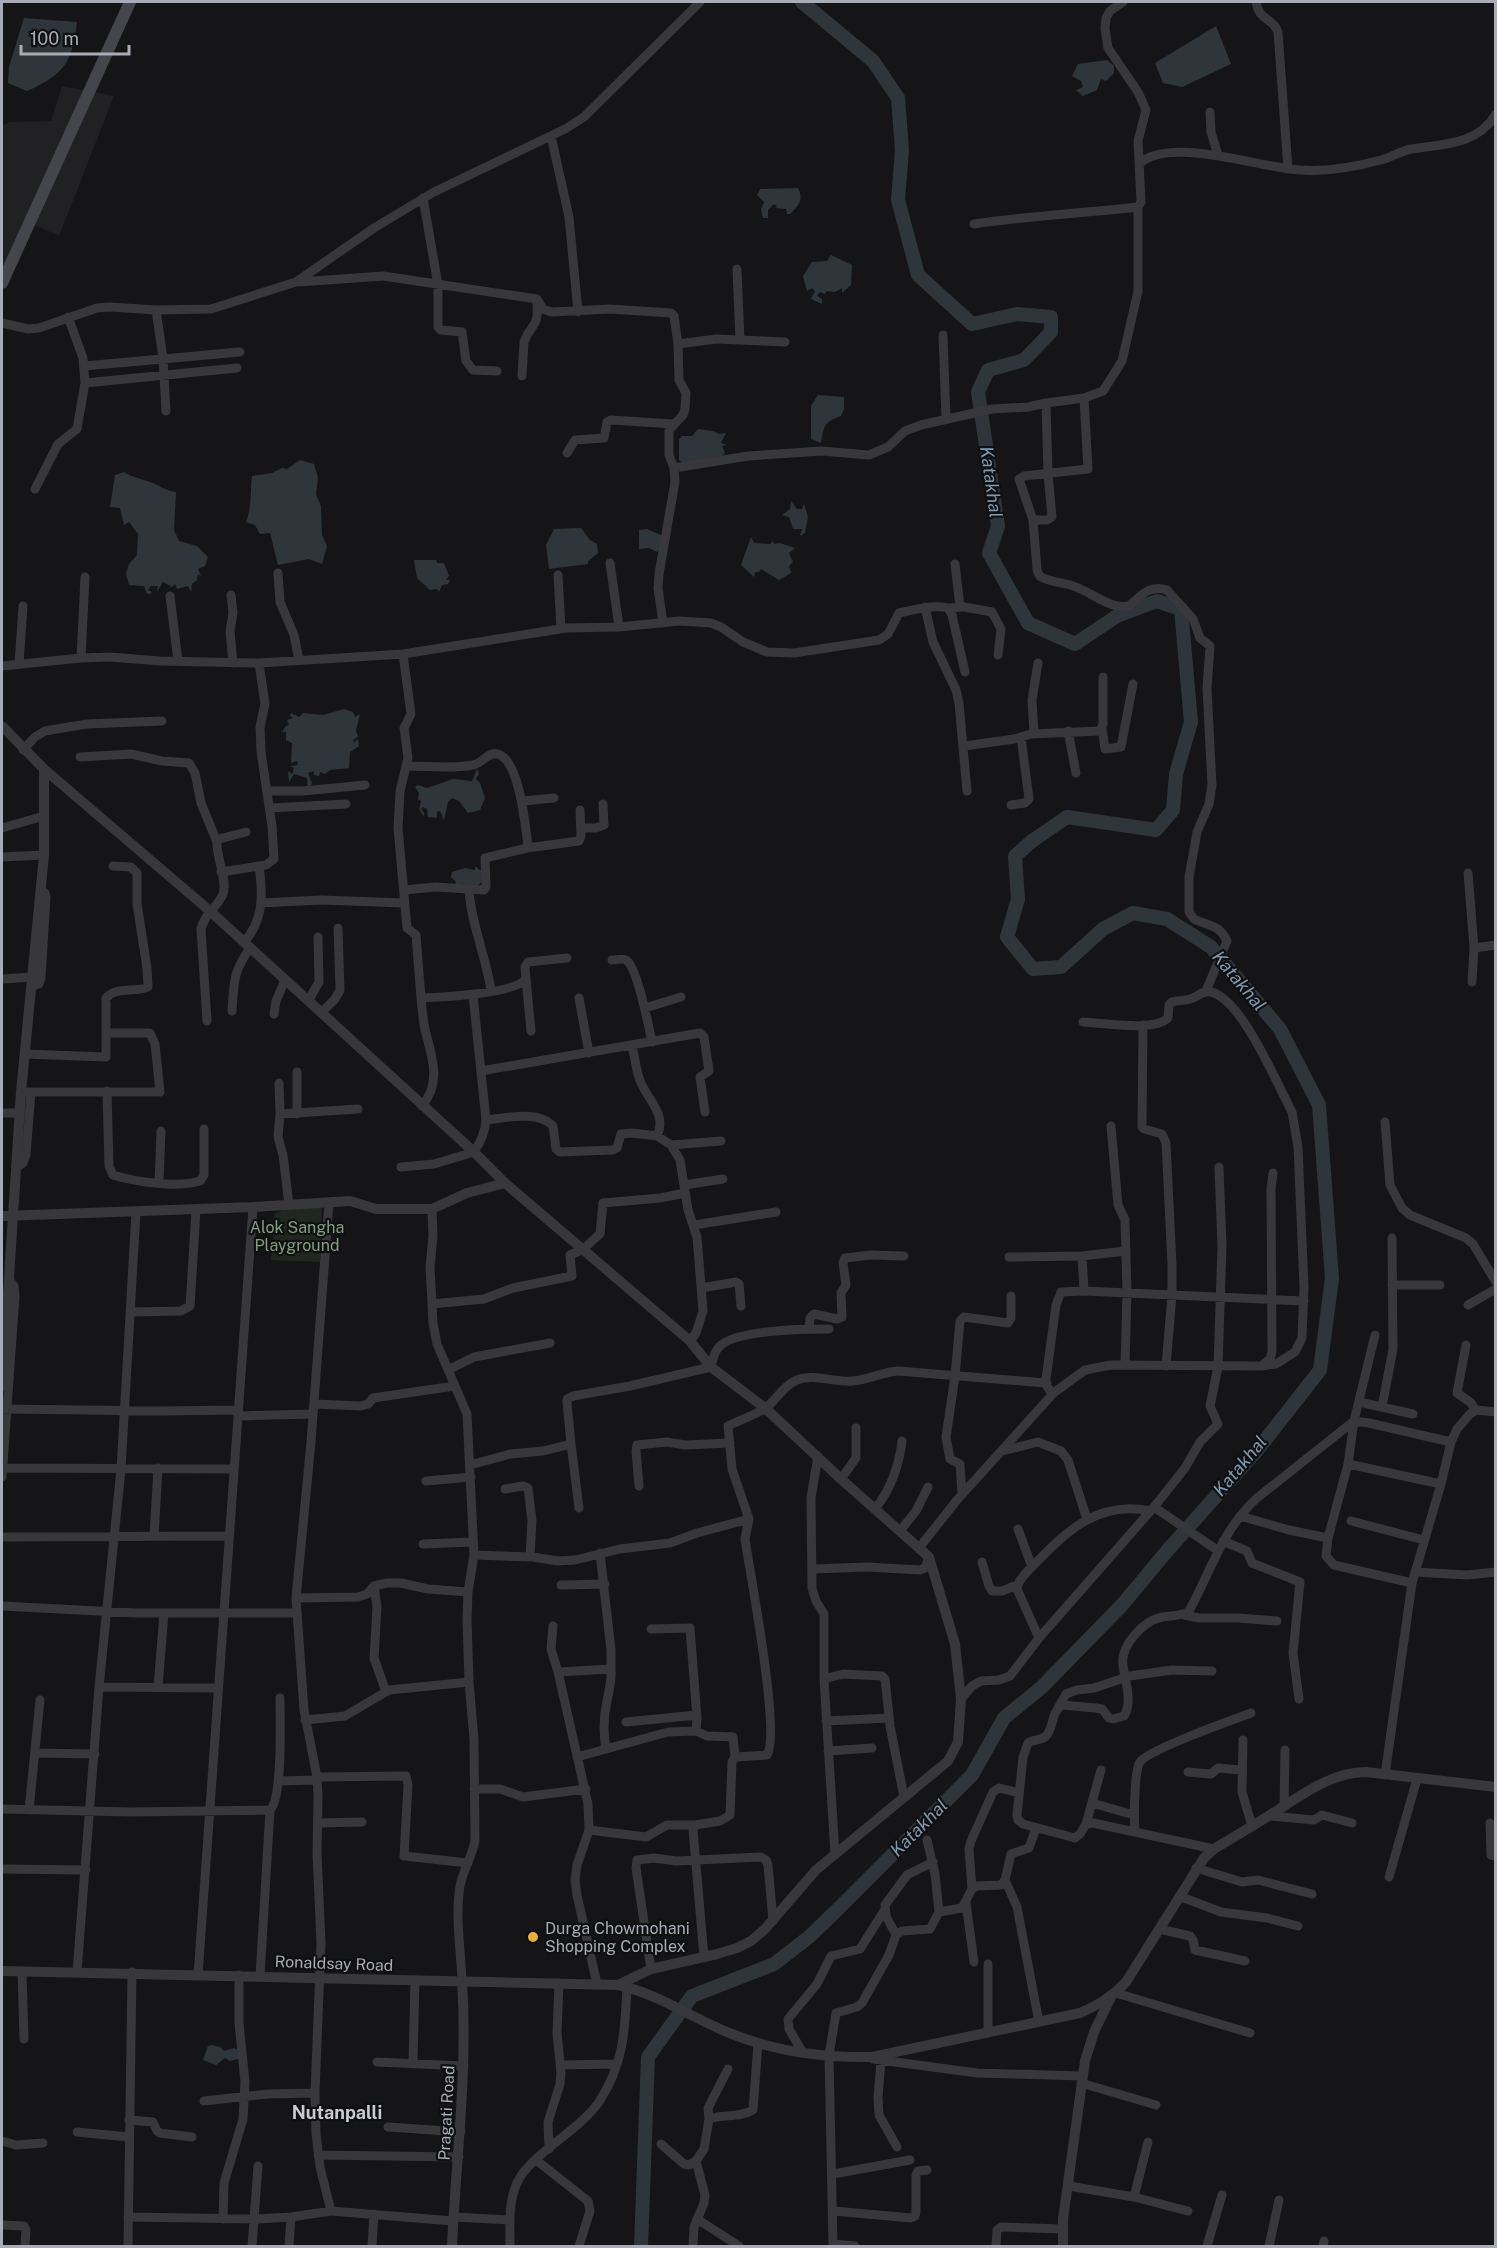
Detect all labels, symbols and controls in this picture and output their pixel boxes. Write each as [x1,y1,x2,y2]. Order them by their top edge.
scale bar [21,18,129,56]
text: 100 m [30,28,79,49]
water label: Katakhal [976,445,1007,519]
water label: Katakhal [1208,946,1271,1015]
park label: Alok Sangha Playground [250,1218,344,1255]
water label: Katakhal [1208,1431,1271,1500]
water label: Katakhal [886,1795,952,1861]
place label: Durga Chowmohani Shopping Complex [545,1919,690,1956]
marker: Durga Chowmohani Shopping Complex [526,1930,540,1944]
street label: Ronaldsay Road [274,1952,394,1975]
street label: Pragati Road [435,2065,458,2161]
district label: Nutanpalli [292,2102,382,2123]

